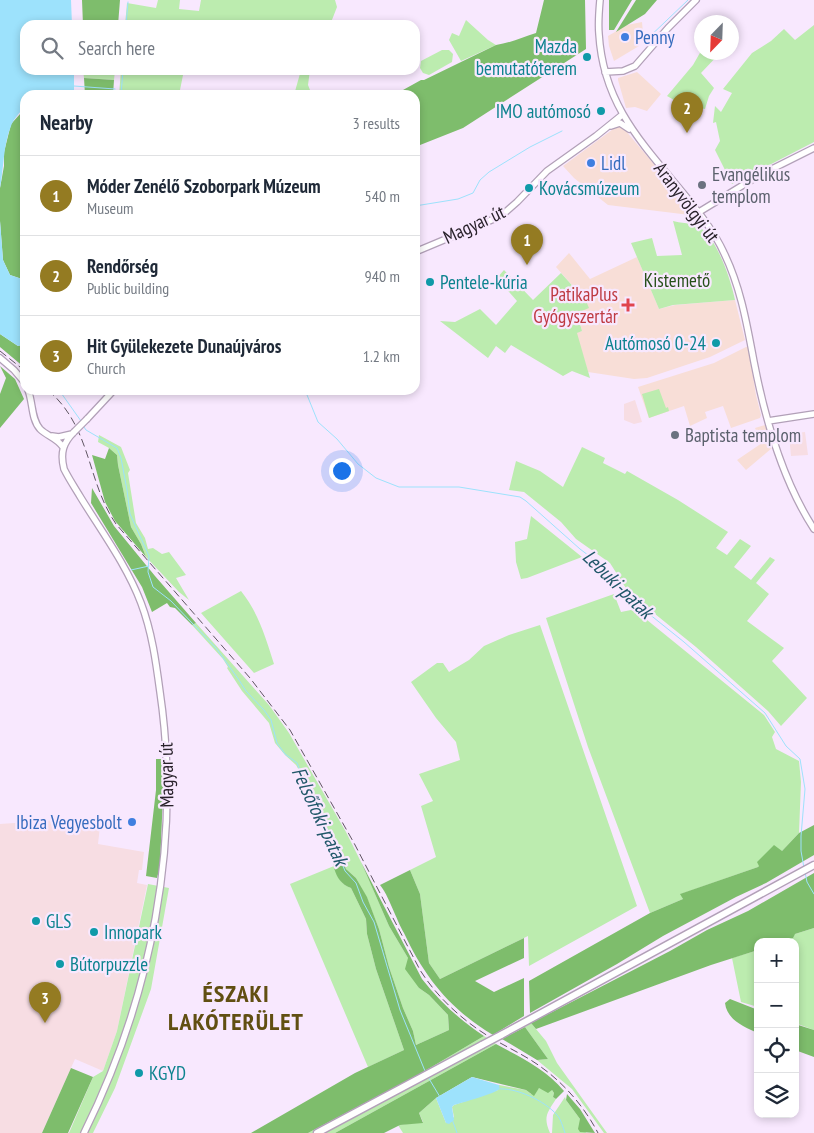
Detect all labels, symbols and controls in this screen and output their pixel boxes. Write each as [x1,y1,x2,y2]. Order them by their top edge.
north arrow [694,15,739,60]
search box [20,20,420,75]
place label: Penny [635,25,676,49]
marker: Penny [619,31,631,43]
icon: search [38,34,66,62]
place label: Mazda bemutatóterem [476,34,577,80]
text: Search here [78,36,155,60]
marker: Mazda bemutatóterem [581,51,593,63]
pin: 2 [671,92,703,133]
place label: IMO autómosó [496,99,591,123]
marker: IMO autómosó [595,105,607,117]
text: Nearby [40,109,93,136]
text: 3 results [353,113,400,133]
place label: Lidl [601,151,626,175]
marker: Lidl [585,157,597,169]
street label: Aranyvölgyi út [649,157,725,248]
place label: Evangélikus templom [712,162,790,208]
text: Móder Zenélő Szoborpark Múzeum [87,174,321,198]
place label: Kovácsmúzeum [539,176,640,200]
marker: Evangélikus templom [696,179,708,191]
marker: Kovácsmúzeum [523,182,535,194]
text: 1 [52,186,60,206]
text: 540 m [365,186,400,206]
text: Museum [87,198,134,218]
street label: Magyar út [439,199,509,249]
pin: 1 [511,224,543,265]
text: Rendőrség [87,254,158,278]
text: 2 [52,266,60,286]
text: 940 m [365,266,400,286]
park label: Kistemető [644,268,710,292]
place label: Pentele-kúria [440,270,527,294]
marker: Pentele-kúria [424,276,436,288]
text: Public building [87,278,169,298]
place label: PatikaPlus Gyógyszertár [533,282,619,328]
marker: PatikaPlus Gyógyszertár [622,299,634,311]
place label: Autómosó 0-24 [605,331,706,355]
text: Hit Gyülekezete Dunaújváros [87,334,281,358]
marker: Autómosó 0-24 [710,337,722,349]
text: 3 [52,346,60,366]
text: 1.2 km [363,346,400,366]
text: Church [87,358,125,378]
place label: Baptista templom [685,423,801,447]
marker: Baptista templom [669,429,681,441]
your location [329,458,355,484]
water label: Lebuki-patak [577,544,661,626]
street label: Magyar út [153,741,179,808]
water label: Felsőfoki-patak [286,762,355,872]
place label: Ibiza Vegyesbolt [16,810,123,834]
marker: Ibiza Vegyesbolt [126,816,138,828]
place label: GLS [46,909,71,933]
marker: GLS [30,915,42,927]
place label: Innopark [104,920,162,944]
marker: Innopark [88,926,100,938]
map controls [754,938,799,1118]
button: + [754,938,799,983]
place label: Bútorpuzzle [70,952,148,976]
marker: Bútorpuzzle [54,958,66,970]
district label: ÉSZAKI LAKÓTERÜLET [168,978,304,1037]
pin: 3 [29,982,61,1023]
button: − [754,983,799,1028]
button: locate [754,1028,799,1073]
place label: KGYD [149,1061,186,1085]
marker: KGYD [133,1067,145,1079]
button: layers [754,1073,799,1118]

